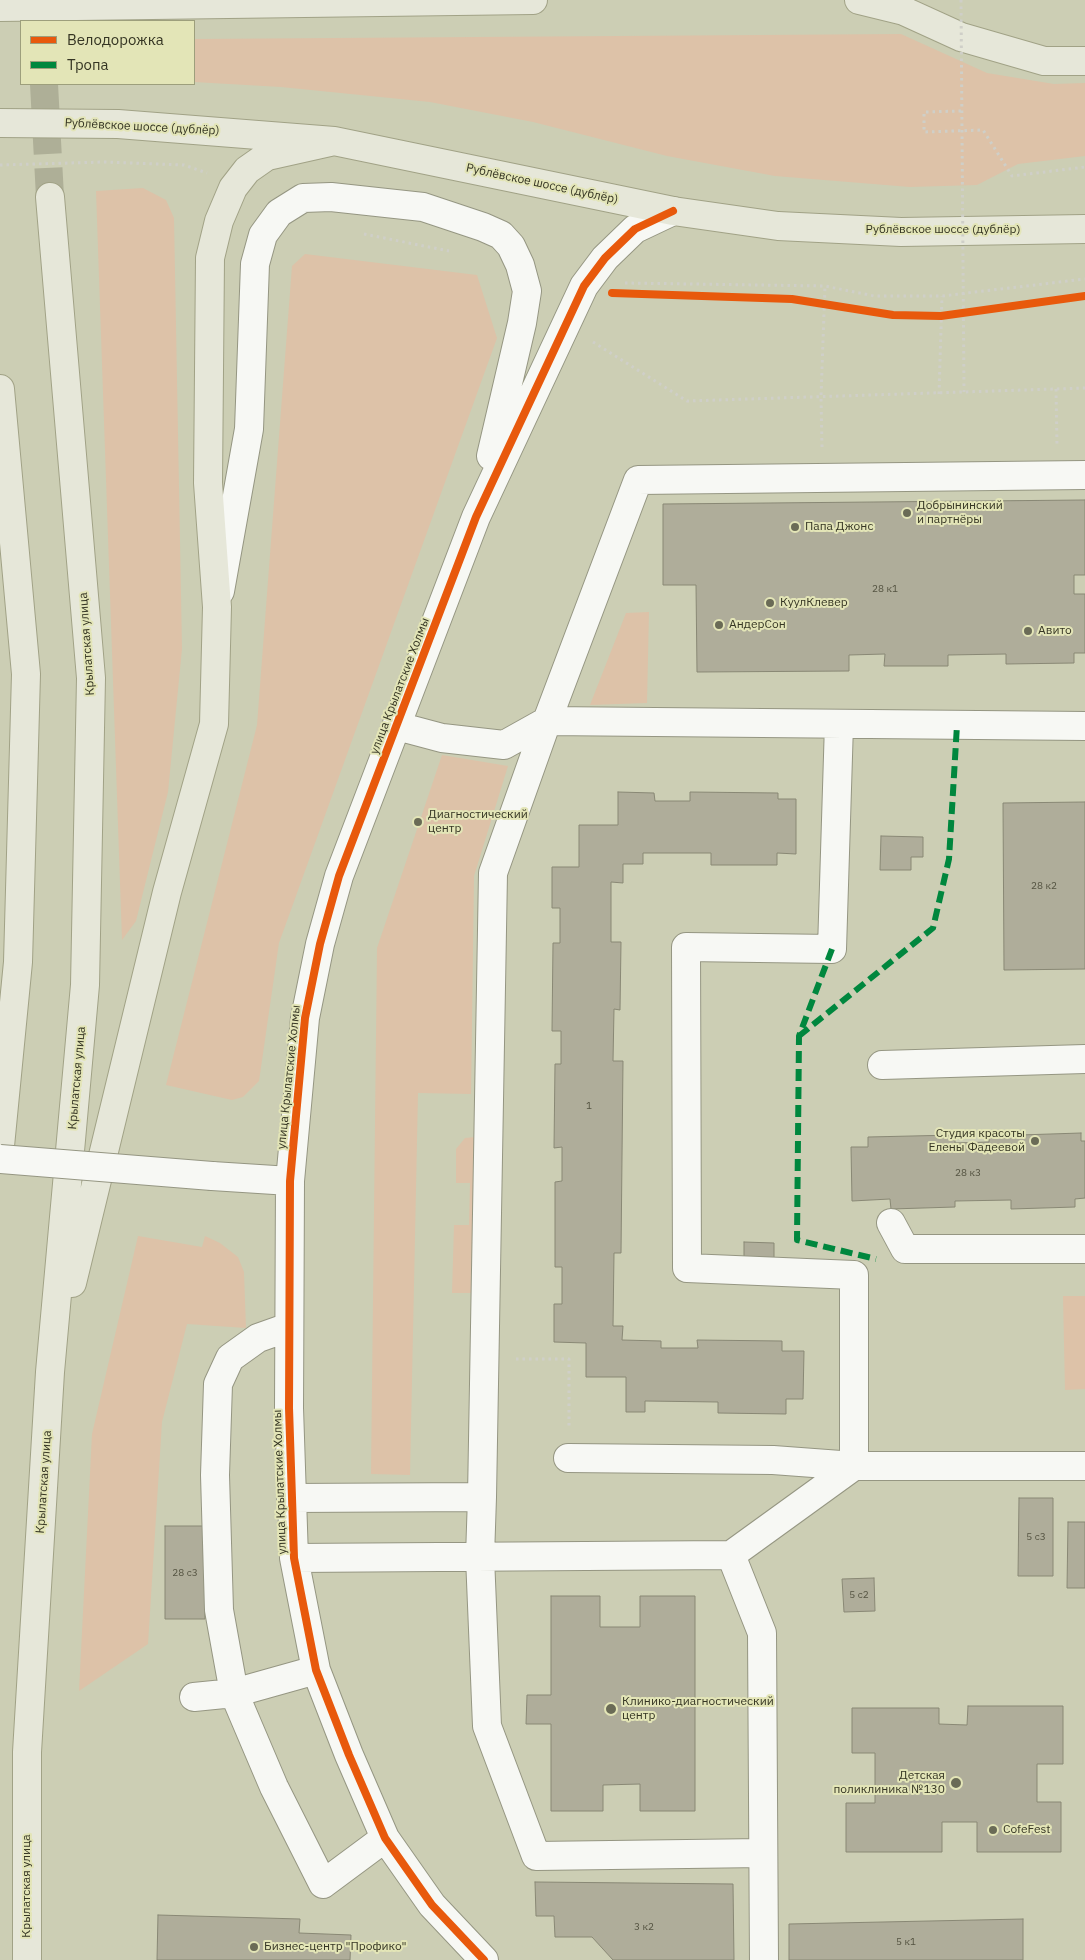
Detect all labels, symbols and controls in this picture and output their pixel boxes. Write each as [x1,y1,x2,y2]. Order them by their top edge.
legend [20,20,195,85]
text: Велодорожка [67,30,164,49]
text: Тропа [67,55,109,74]
street label: Рублёвское шоссе (дублёр) [64,116,220,138]
street label: Рублёвское шоссе (дублёр) [465,161,619,207]
street label: Рублёвское шоссе (дублёр) [865,223,1021,237]
place label: Добрынинский и партнёры [917,499,1003,527]
marker: Добрынинский и партнёры [901,507,913,519]
place label: Папа Джонс [805,520,873,534]
marker: Папа Джонс [789,521,801,533]
house number: 28 к1 [872,583,898,595]
street label: Крылатская улица [76,592,98,696]
place label: КуулКлевер [780,596,848,610]
marker: КуулКлевер [764,597,776,609]
street label: улица Крылатские Холмы [367,616,433,756]
place label: АндерСон [729,618,786,632]
marker: АндерСон [713,619,725,631]
place label: Авито [1038,624,1072,638]
marker: Авито [1022,625,1034,637]
place label: Диагностический центр [428,808,528,836]
marker: Диагностический центр [412,816,424,828]
house number: 28 к2 [1031,880,1057,892]
street label: улица Крылатские Холмы [274,1004,304,1150]
street label: Крылатская улица [65,1026,89,1130]
house number: 1 [586,1100,592,1112]
place label: Студия красоты Елены Фадеевой [928,1127,1025,1155]
marker: Студия красоты Елены Фадеевой [1029,1135,1041,1147]
house number: 28 к3 [955,1167,981,1179]
street label: улица Крылатские Холмы [270,1409,290,1555]
street label: Крылатская улица [33,1430,55,1534]
house number: 5 с3 [1026,1531,1046,1543]
house number: 28 с3 [172,1567,198,1579]
house number: 5 с2 [849,1589,869,1601]
place label: Клинико-диагностический центр [622,1695,774,1723]
marker: Клинико-диагностический центр [604,1702,618,1716]
place label: Детская поликлиника №130 [833,1769,945,1797]
marker: Детская поликлиника №130 [949,1776,963,1790]
place label: CofeFest [1003,1823,1050,1837]
marker: CofeFest [987,1824,999,1836]
street label: Крылатская улица [20,1834,34,1938]
house number: 3 к2 [634,1921,654,1933]
house number: 5 к1 [896,1936,916,1948]
place label: Бизнес-центр "Профико" [264,1940,406,1954]
marker: Бизнес-центр "Профико" [248,1941,260,1953]

